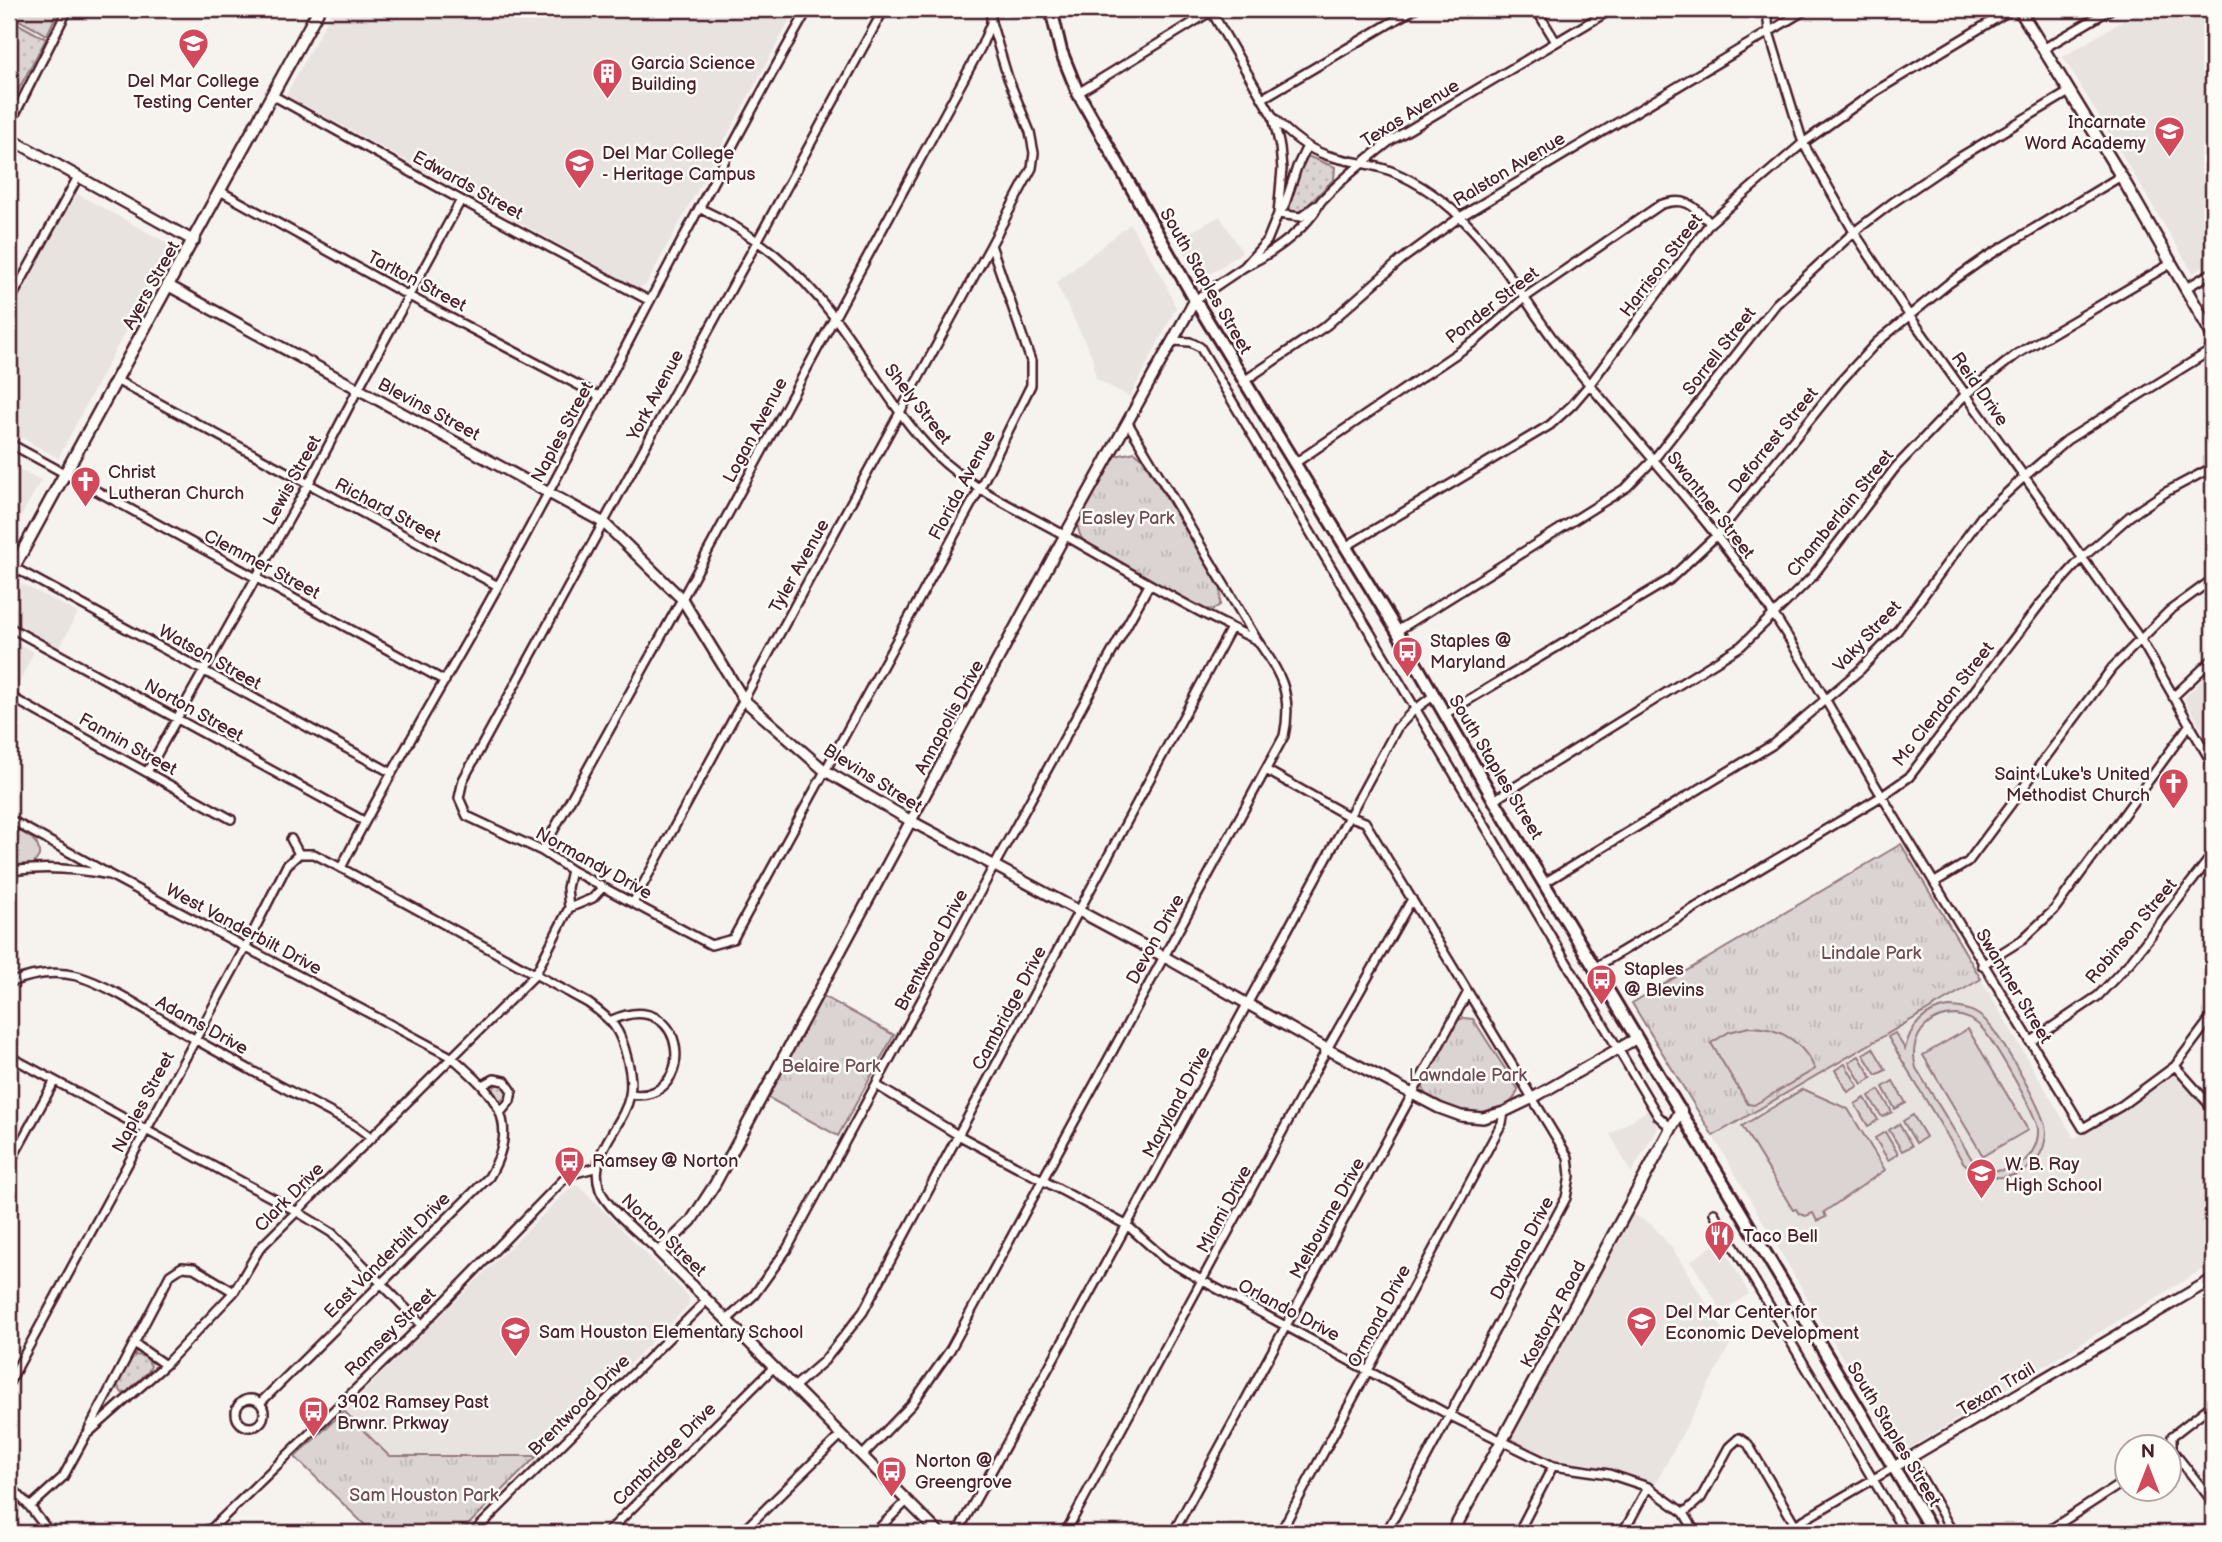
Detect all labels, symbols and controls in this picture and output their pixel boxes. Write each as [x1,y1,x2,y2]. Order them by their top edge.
school or university icon: Del Mar College Testing Center [176,26,210,70]
place label: Garcia Science Building [631,53,755,95]
building icon: Garcia Science Building [591,56,625,100]
place label: Del Mar College Testing Center [127,71,259,113]
street label: Texas Avenue [1357,75,1463,152]
place label: Incarnate Word Academy [2025,112,2147,154]
school or university icon: Incarnate Word Academy [2152,115,2186,159]
street label: Ralston Avenue [1450,128,1569,211]
place label: Del Mar College - Heritage Campus [602,143,756,185]
street label: Edwards Street [409,146,527,225]
school or university icon: Del Mar College - Heritage Campus [562,146,596,190]
street label: South Staples Street [1155,205,1256,358]
street label: Harrison Street [1616,209,1707,321]
street label: Ayers Street [119,237,185,333]
street label: Tarlton Street [364,247,470,317]
street label: Ponder Street [1442,262,1543,348]
street label: Sorrell Street [1678,303,1761,400]
street label: York Avenue [622,346,688,445]
street label: Reid Drive [1947,348,2013,430]
street label: Shely Street [880,360,956,449]
street label: Blevins Street [374,374,484,445]
street label: Logan Avenue [719,374,792,486]
street label: Naples Street [527,378,598,486]
street label: Deforrest Street [1724,383,1823,498]
street label: Florida Avenue [925,426,1000,544]
street label: Lewis Street [259,431,326,529]
street label: Chamberlain Street [1783,445,1898,581]
street label: Swantner Street [1662,448,1759,563]
place label: Christ Lutheran Church [108,462,244,504]
church icon: Christ Lutheran Church [68,465,102,509]
street label: Richard Street [331,474,445,547]
park label: Easley Park [1081,508,1175,529]
street label: Tyler Avenue [765,515,834,617]
street label: Clemmer Street [200,525,324,604]
street label: Vaky Street [1829,596,1906,676]
street label: Watson Street [155,621,265,695]
place label: Staples @ Maryland [1430,631,1511,673]
bus stop icon: Staples @ Maryland [1390,634,1424,678]
street label: Mc Clendon Street [1888,638,1999,771]
street label: Annapolis Drive [910,656,989,778]
street label: Norton Street [141,675,247,746]
street label: South Staples Street [1444,691,1547,844]
street label: Fannin Street [75,709,181,780]
street label: Blevins Street [819,740,926,817]
place label: Saint Luke's United Methodist Church [1994,764,2150,806]
church icon: Saint Luke's United Methodist Church [2156,767,2190,811]
street label: Normandy Drive [532,823,656,904]
street label: Robinson Street [2081,874,2182,988]
street label: West Vanderbilt Drive [162,879,326,980]
street label: Brentwood Drive [891,886,972,1015]
street label: Devon Drive [1122,890,1189,988]
street label: Swantner Street [1971,925,2056,1048]
street label: Cambridge Drive [968,942,1051,1074]
park label: Lindale Park [1821,943,1922,964]
place label: Staples @ Blevins [1624,959,1704,1001]
bus stop icon: Staples @ Blevins [1584,962,1618,1006]
street label: Adams Drive [152,991,252,1060]
street label: Maryland Drive [1138,1043,1215,1161]
street label: Naples Street [108,1048,179,1156]
park label: Belaire Park [781,1056,881,1077]
park label: Lawndale Park [1409,1065,1527,1086]
bus stop icon: Ramsey @ Norton [552,1144,586,1188]
place label: Ramsey @ Norton [592,1151,738,1172]
street label: Melbourne Drive [1286,1154,1369,1282]
place label: W. B. Ray High School [2005,1154,2102,1196]
school or university icon: W. B. Ray High School [1965,1157,1999,1201]
street label: Clark Drive [250,1158,329,1236]
street label: Miami Drive [1193,1162,1256,1257]
street label: East Vanderbilt Drive [320,1188,455,1323]
street label: Norton Street [617,1190,711,1281]
street label: Daytona Drive [1486,1193,1559,1303]
restaurant icon: Taco Bell [1703,1219,1737,1263]
place label: Taco Bell [1743,1226,1818,1247]
street label: Kostoryz Road [1516,1257,1590,1371]
street label: Ormond Drive [1344,1261,1415,1371]
street label: Orlando Drive [1234,1275,1343,1346]
street label: Ramsey Street [341,1283,440,1381]
place label: Del Mar Center for Economic Development [1665,1302,1859,1344]
school or university icon: Del Mar Center for Economic Development [1625,1305,1659,1349]
school or university icon: Sam Houston Elementary School [499,1315,533,1359]
place label: Sam Houston Elementary School [539,1322,803,1343]
street label: Brentwood Drive [524,1350,635,1460]
street label: South Staples Street [1842,1358,1945,1511]
street label: Texan Trail [1954,1358,2039,1421]
place label: 3902 Ramsey Past Brwnr. Prkway [337,1392,489,1434]
bus stop icon: 3902 Ramsey Past Brwnr. Prkway [297,1395,331,1439]
street label: Cambridge Drive [608,1398,721,1510]
north arrow [2114,1434,2184,1504]
text: N [2141,1441,2155,1464]
place label: Norton @ Greengrove [915,1451,1012,1493]
bus stop icon: Norton @ Greengrove [875,1454,909,1498]
park label: Sam Houston Park [349,1485,499,1506]

